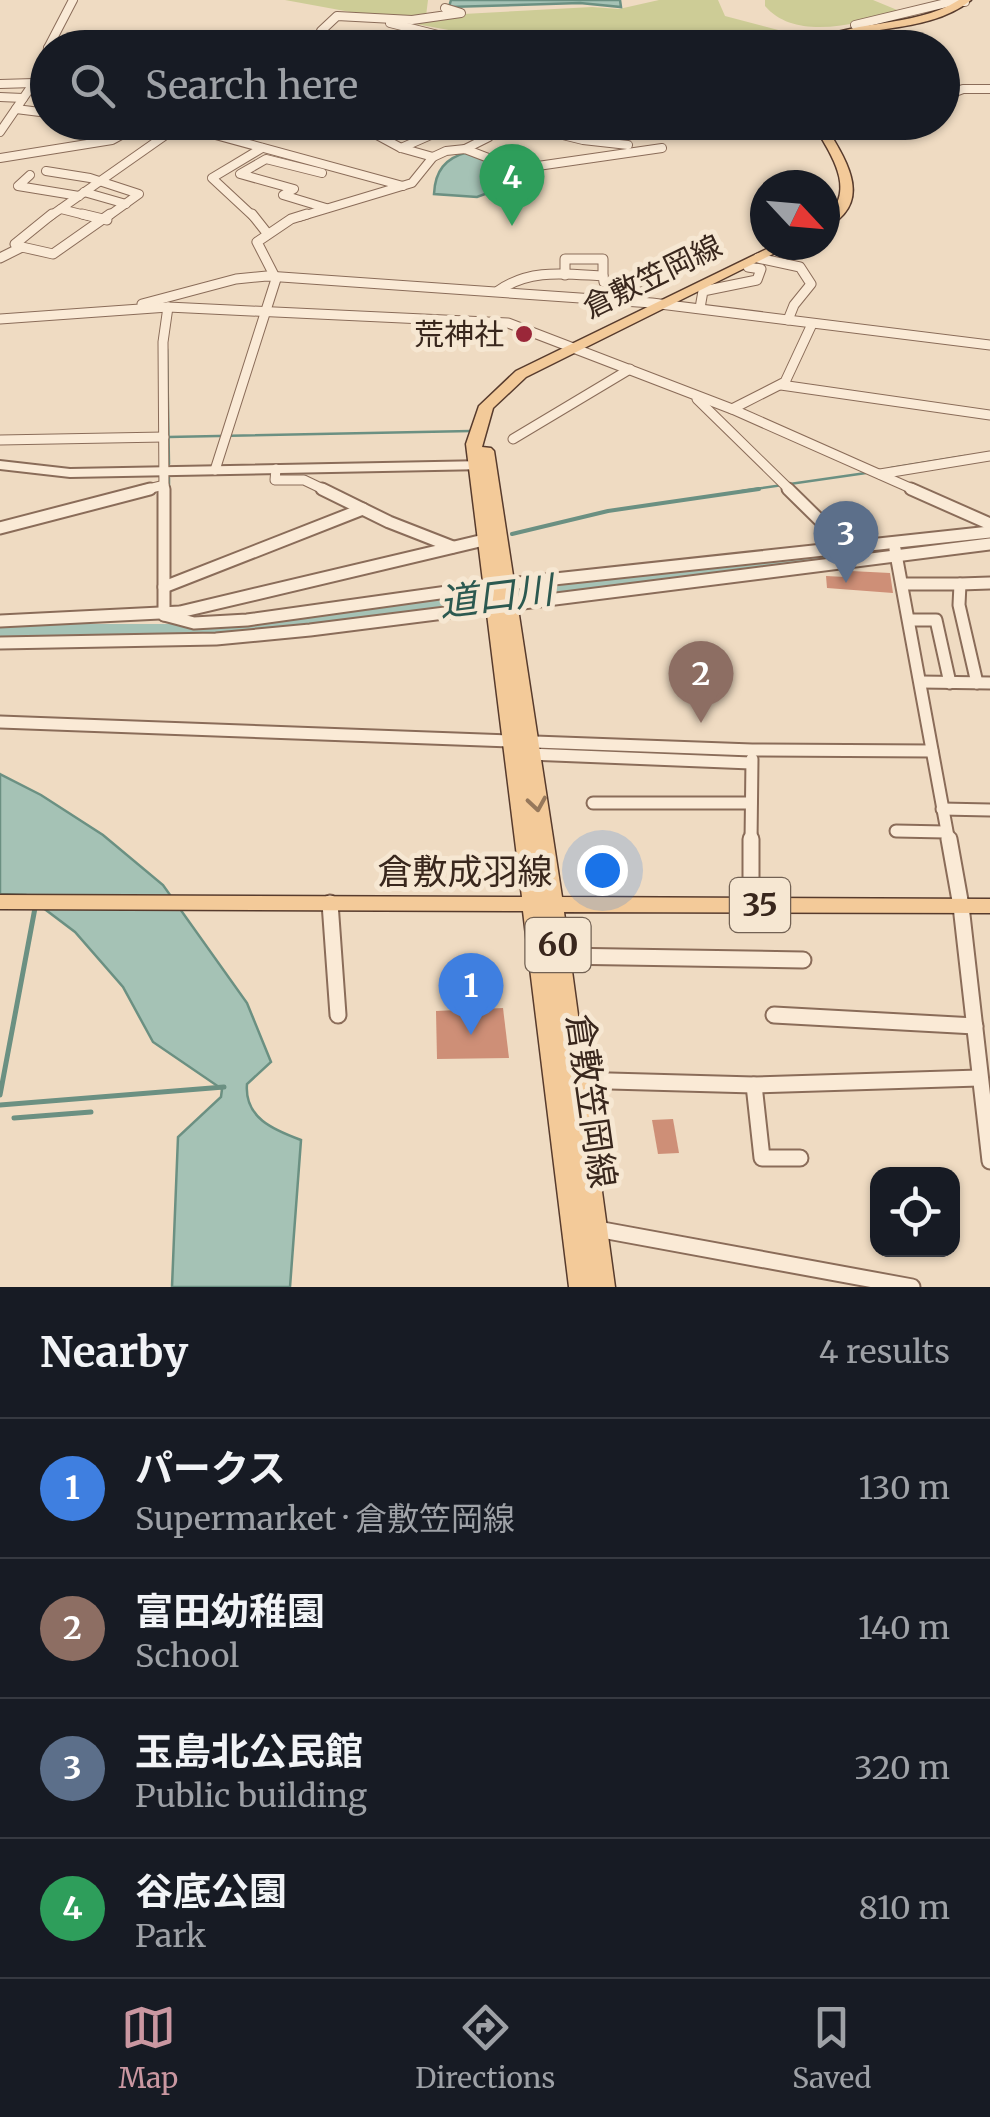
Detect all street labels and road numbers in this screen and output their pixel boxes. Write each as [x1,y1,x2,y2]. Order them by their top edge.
street label: 倉敷笠岡線 [576,226,728,326]
street label: 倉敷成羽線 [377,850,553,894]
road number: 35 [730,878,790,932]
road number: 60 [526,918,590,972]
street label: 倉敷笠岡線 [557,1011,625,1191]

